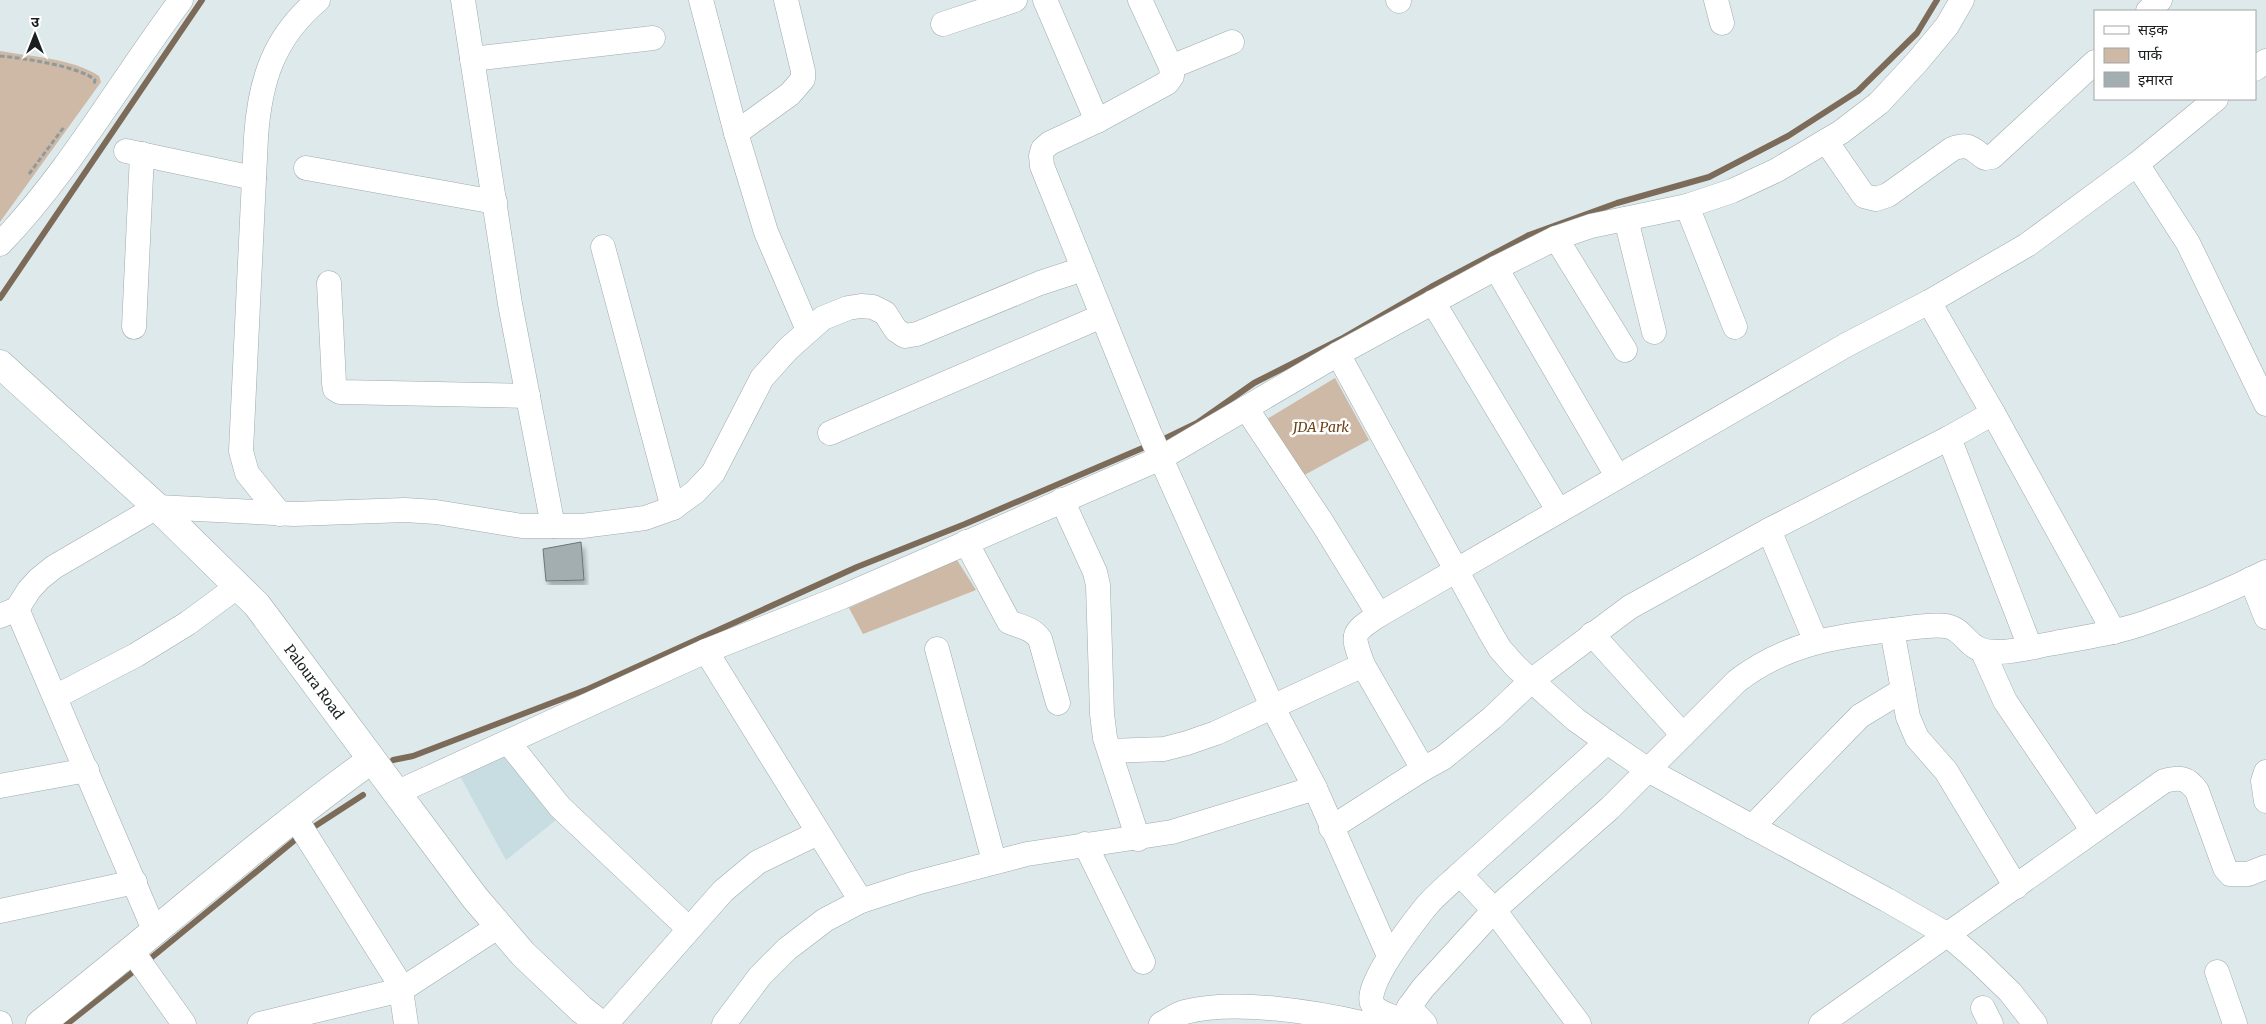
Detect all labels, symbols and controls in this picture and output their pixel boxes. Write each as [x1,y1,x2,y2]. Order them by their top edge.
north arrow [10,10,60,60]
legend [2094,10,2256,100]
text: उ [31,13,40,31]
text: सड़क [2138,20,2168,39]
text: पार्क [2138,45,2162,64]
text: इमारत [2138,70,2173,89]
park label: JDA Park [1291,418,1349,436]
street label: Paloura Road [280,641,348,723]

